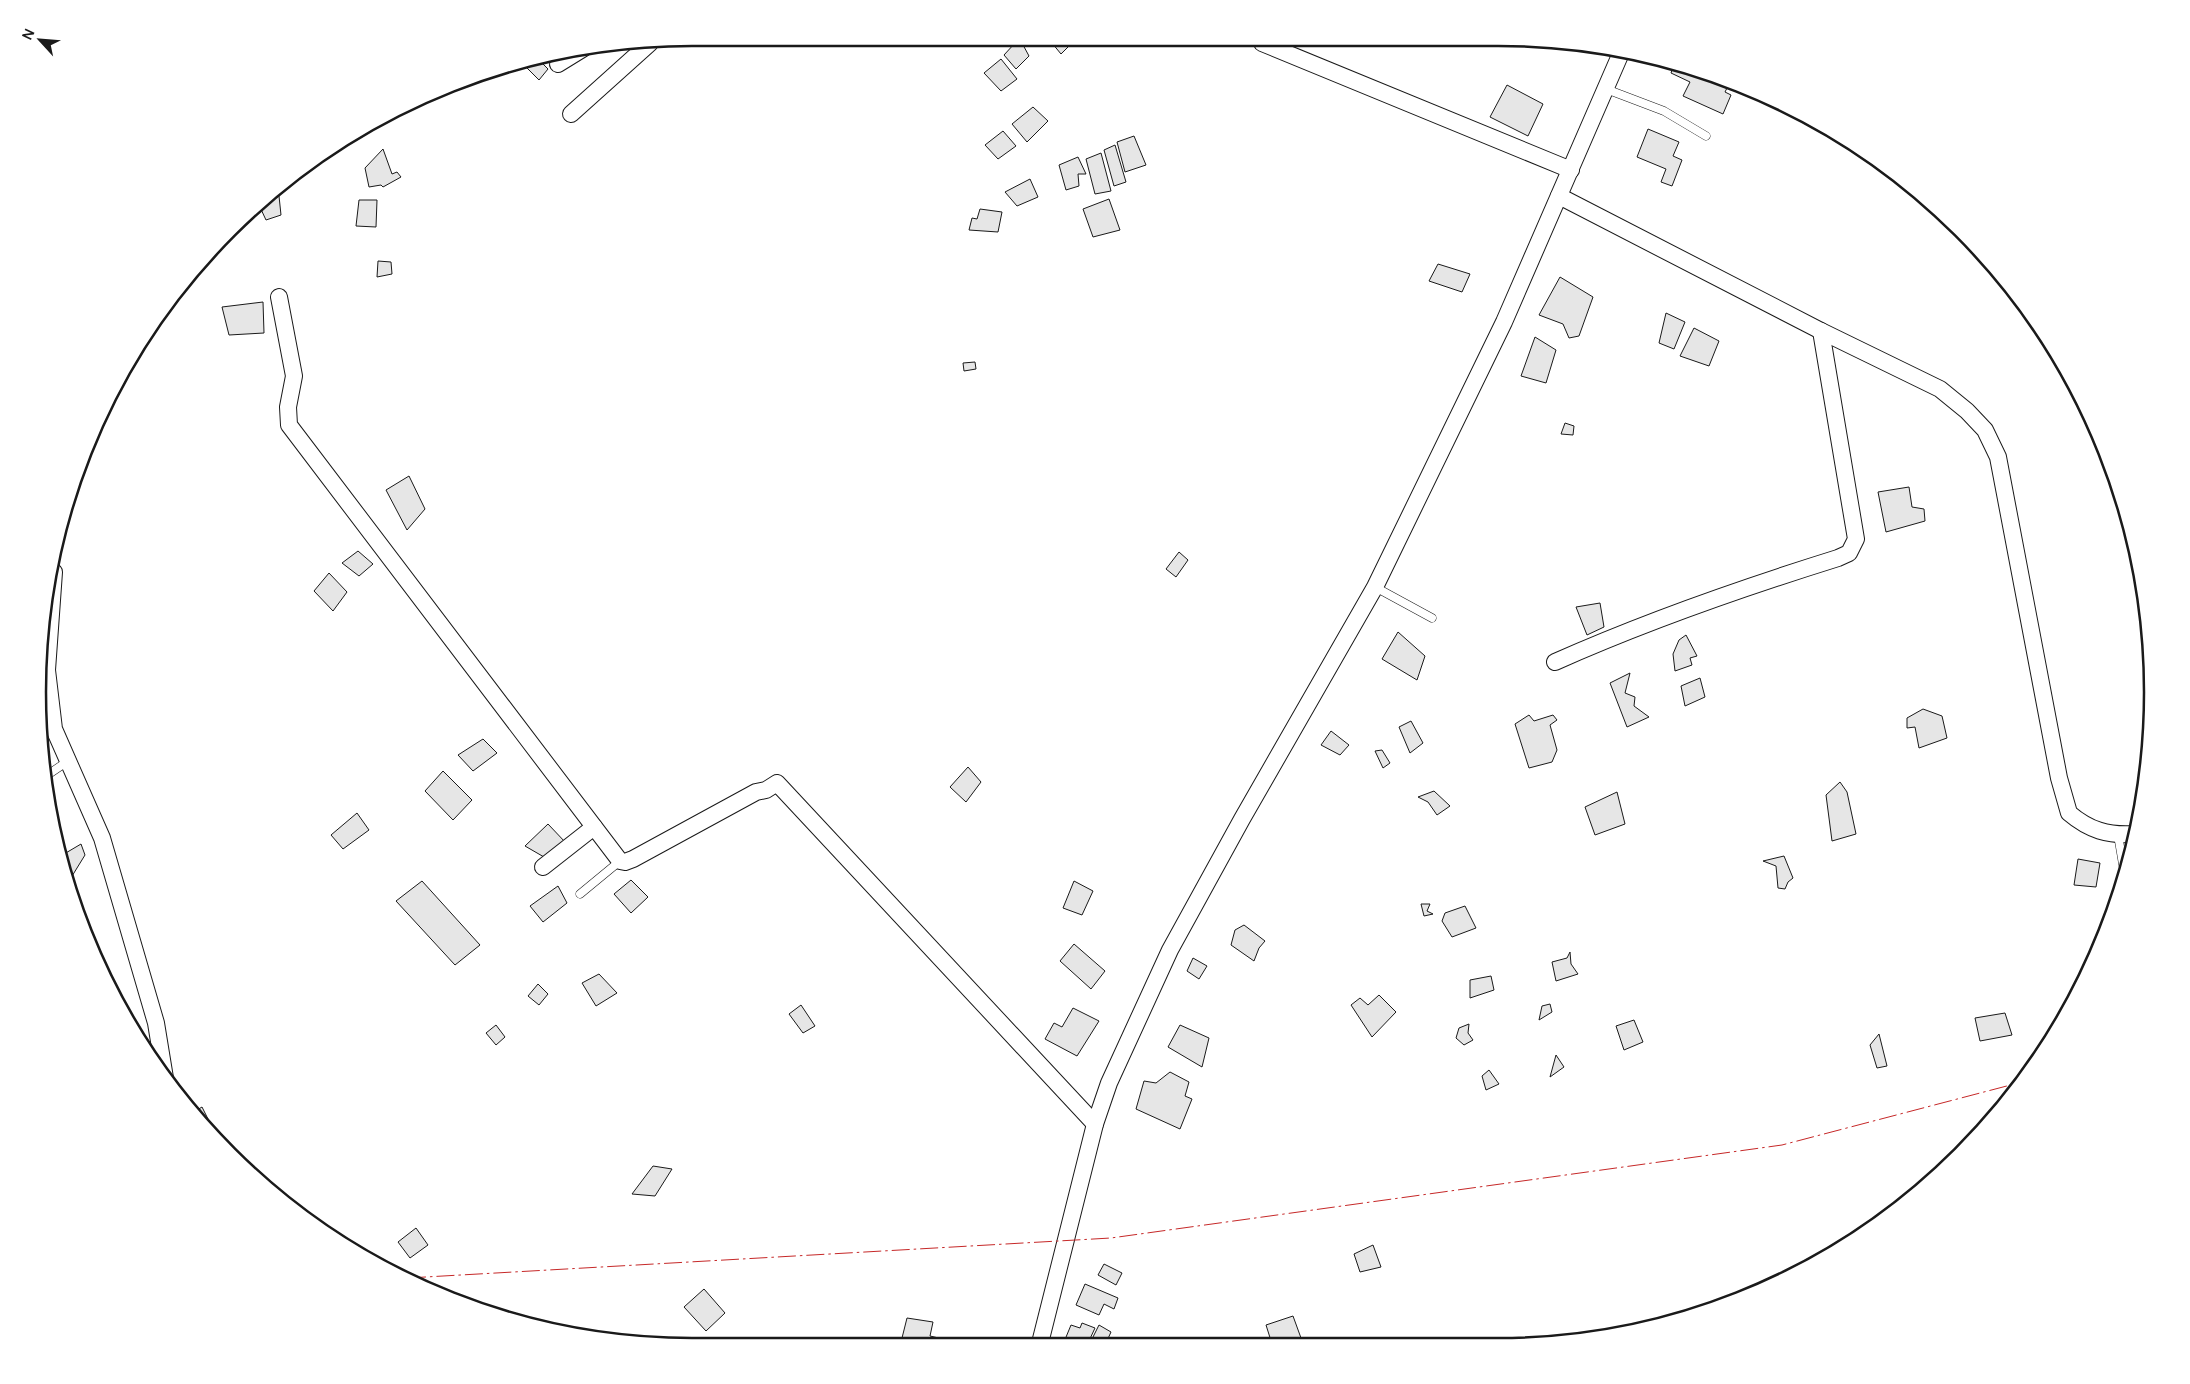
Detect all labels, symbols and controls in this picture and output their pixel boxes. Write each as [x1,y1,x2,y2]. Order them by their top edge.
north arrow [15,15,65,65]
text: N [17,25,39,43]

